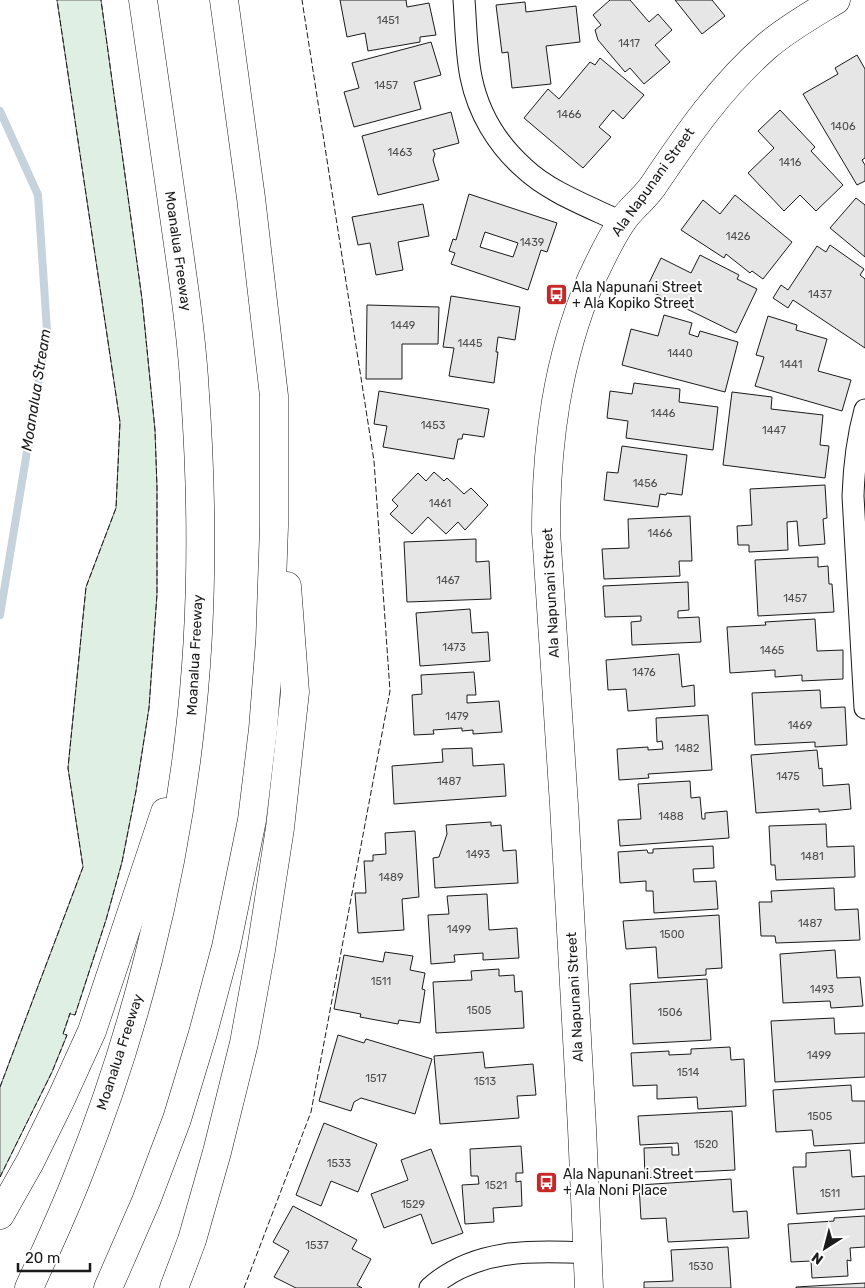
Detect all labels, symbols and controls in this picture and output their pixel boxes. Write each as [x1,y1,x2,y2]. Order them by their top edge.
house number: 1451 [377,14,399,27]
house number: 1417 [618,37,640,50]
house number: 1457 [374,79,398,92]
house number: 1466 [557,108,582,121]
house number: 1406 [830,120,856,133]
street label: Ala Napunani Street [608,124,698,240]
house number: 1463 [388,146,413,159]
house number: 1416 [779,156,802,169]
street label: Moanalua Freeway [161,190,195,312]
house number: 1426 [726,230,751,243]
house number: 1439 [520,236,544,249]
place label: Ala Napunani Street + Ala Kopiko Street [572,279,703,312]
bus stop icon: Ala Napunani Street + Ala Kopiko Street [544,283,568,307]
house number: 1437 [808,288,832,301]
house number: 1449 [391,319,415,332]
water label: Moanalua Stream [17,328,55,452]
house number: 1445 [458,337,483,350]
house number: 1440 [667,347,693,360]
house number: 1441 [780,358,802,371]
house number: 1446 [650,407,676,420]
house number: 1453 [421,419,446,432]
house number: 1447 [762,424,786,437]
house number: 1456 [633,477,658,490]
house number: 1461 [429,497,451,510]
street label: Ala Napunani Street [539,527,563,658]
house number: 1466 [648,527,673,540]
house number: 1467 [436,574,460,587]
house number: 1457 [783,592,807,605]
street label: Moanalua Freeway [183,594,207,716]
house number: 1473 [442,641,466,654]
house number: 1465 [760,644,785,657]
house number: 1476 [632,666,656,679]
house number: 1479 [445,710,469,723]
house number: 1469 [788,719,812,732]
house number: 1482 [675,742,700,755]
house number: 1475 [776,770,800,783]
house number: 1487 [437,775,461,788]
house number: 1488 [658,810,684,823]
house number: 1493 [466,848,491,861]
house number: 1481 [800,850,824,863]
house number: 1489 [378,871,404,884]
house number: 1487 [798,917,822,930]
house number: 1499 [447,923,471,936]
house number: 1500 [659,928,685,941]
street label: Ala Napunani Street [563,931,587,1062]
house number: 1511 [371,975,391,988]
house number: 1493 [810,983,835,996]
street label: Moanalua Freeway [93,992,147,1112]
house number: 1505 [467,1004,492,1017]
house number: 1506 [658,1006,683,1019]
house number: 1499 [807,1049,831,1062]
house number: 1514 [677,1066,699,1079]
house number: 1517 [365,1072,387,1085]
house number: 1513 [474,1075,497,1088]
house number: 1505 [808,1110,833,1123]
house number: 1520 [694,1138,718,1151]
house number: 1533 [327,1157,352,1170]
place label: Ala Napunani Street + Ala Noni Place [563,1166,694,1199]
bus stop icon: Ala Napunani Street + Ala Noni Place [535,1170,559,1194]
house number: 1521 [485,1179,507,1192]
house number: 1511 [820,1187,840,1200]
house number: 1529 [401,1198,425,1211]
north arrow [800,1223,850,1273]
house number: 1537 [305,1239,329,1252]
scale bar [18,1240,90,1272]
text: N [809,1248,827,1268]
text: 20 m [25,1249,60,1267]
house number: 1530 [689,1260,713,1273]

